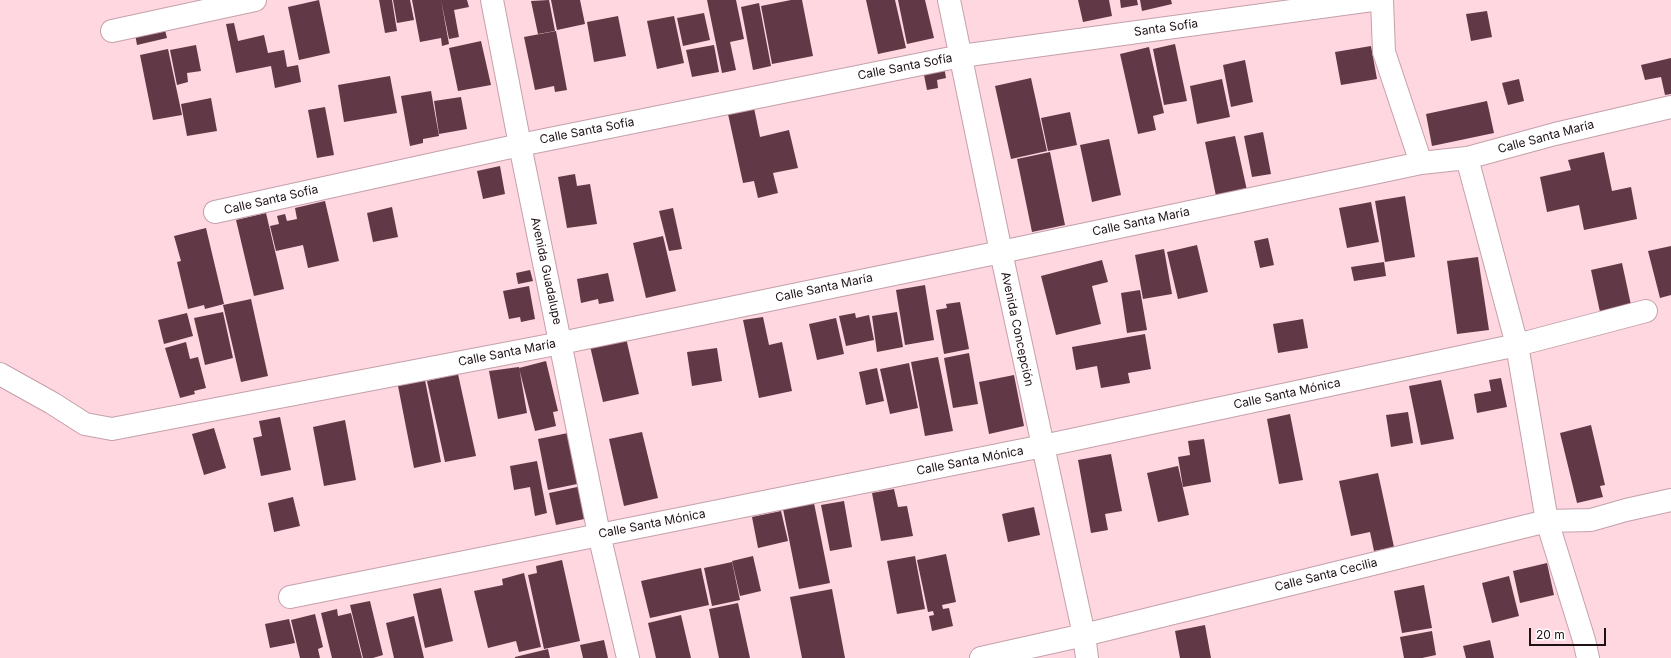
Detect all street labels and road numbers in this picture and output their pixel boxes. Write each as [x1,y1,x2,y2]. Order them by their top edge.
street label: Santa Sofía [1133,16,1199,40]
street label: Calle Santa Sofía [856,51,954,83]
street label: Calle Santa Sofía [538,115,636,147]
street label: Calle Santa María [1496,117,1596,157]
street label: Calle Santa Sofía [222,182,320,218]
street label: Calle Santa María [1091,205,1191,239]
street label: Avenida Guadalupe [528,216,564,326]
street label: Avenida Concepción [998,270,1036,388]
street label: Calle Santa María [774,271,874,305]
street label: Calle Santa María [457,336,557,370]
street label: Calle Santa Mónica [1232,376,1342,412]
street label: Calle Santa Mónica [915,444,1025,478]
street label: Calle Santa Mónica [597,507,707,541]
street label: Calle Santa Cecilia [1273,555,1379,595]

